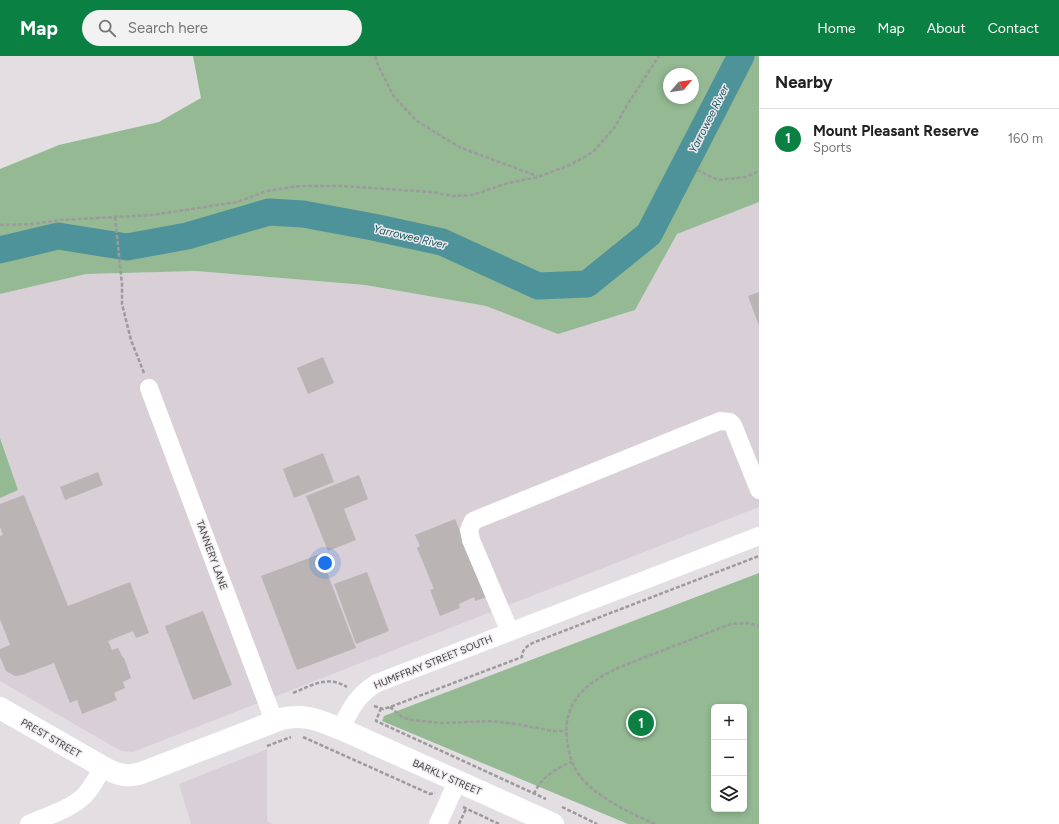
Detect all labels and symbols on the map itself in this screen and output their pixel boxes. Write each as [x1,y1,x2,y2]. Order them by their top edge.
north arrow [663,68,699,104]
water label: Yarrowee River [686,82,732,155]
water label: Yarrowee River [372,222,449,252]
street label: TANNERY LANE [193,518,231,592]
your location [315,553,335,573]
street label: HUMFFRAY STREET SOUTH [372,632,494,692]
pin: 1 [628,708,654,738]
street label: PREST STREET [19,716,84,761]
street label: BARKLY STREET [411,756,484,798]

